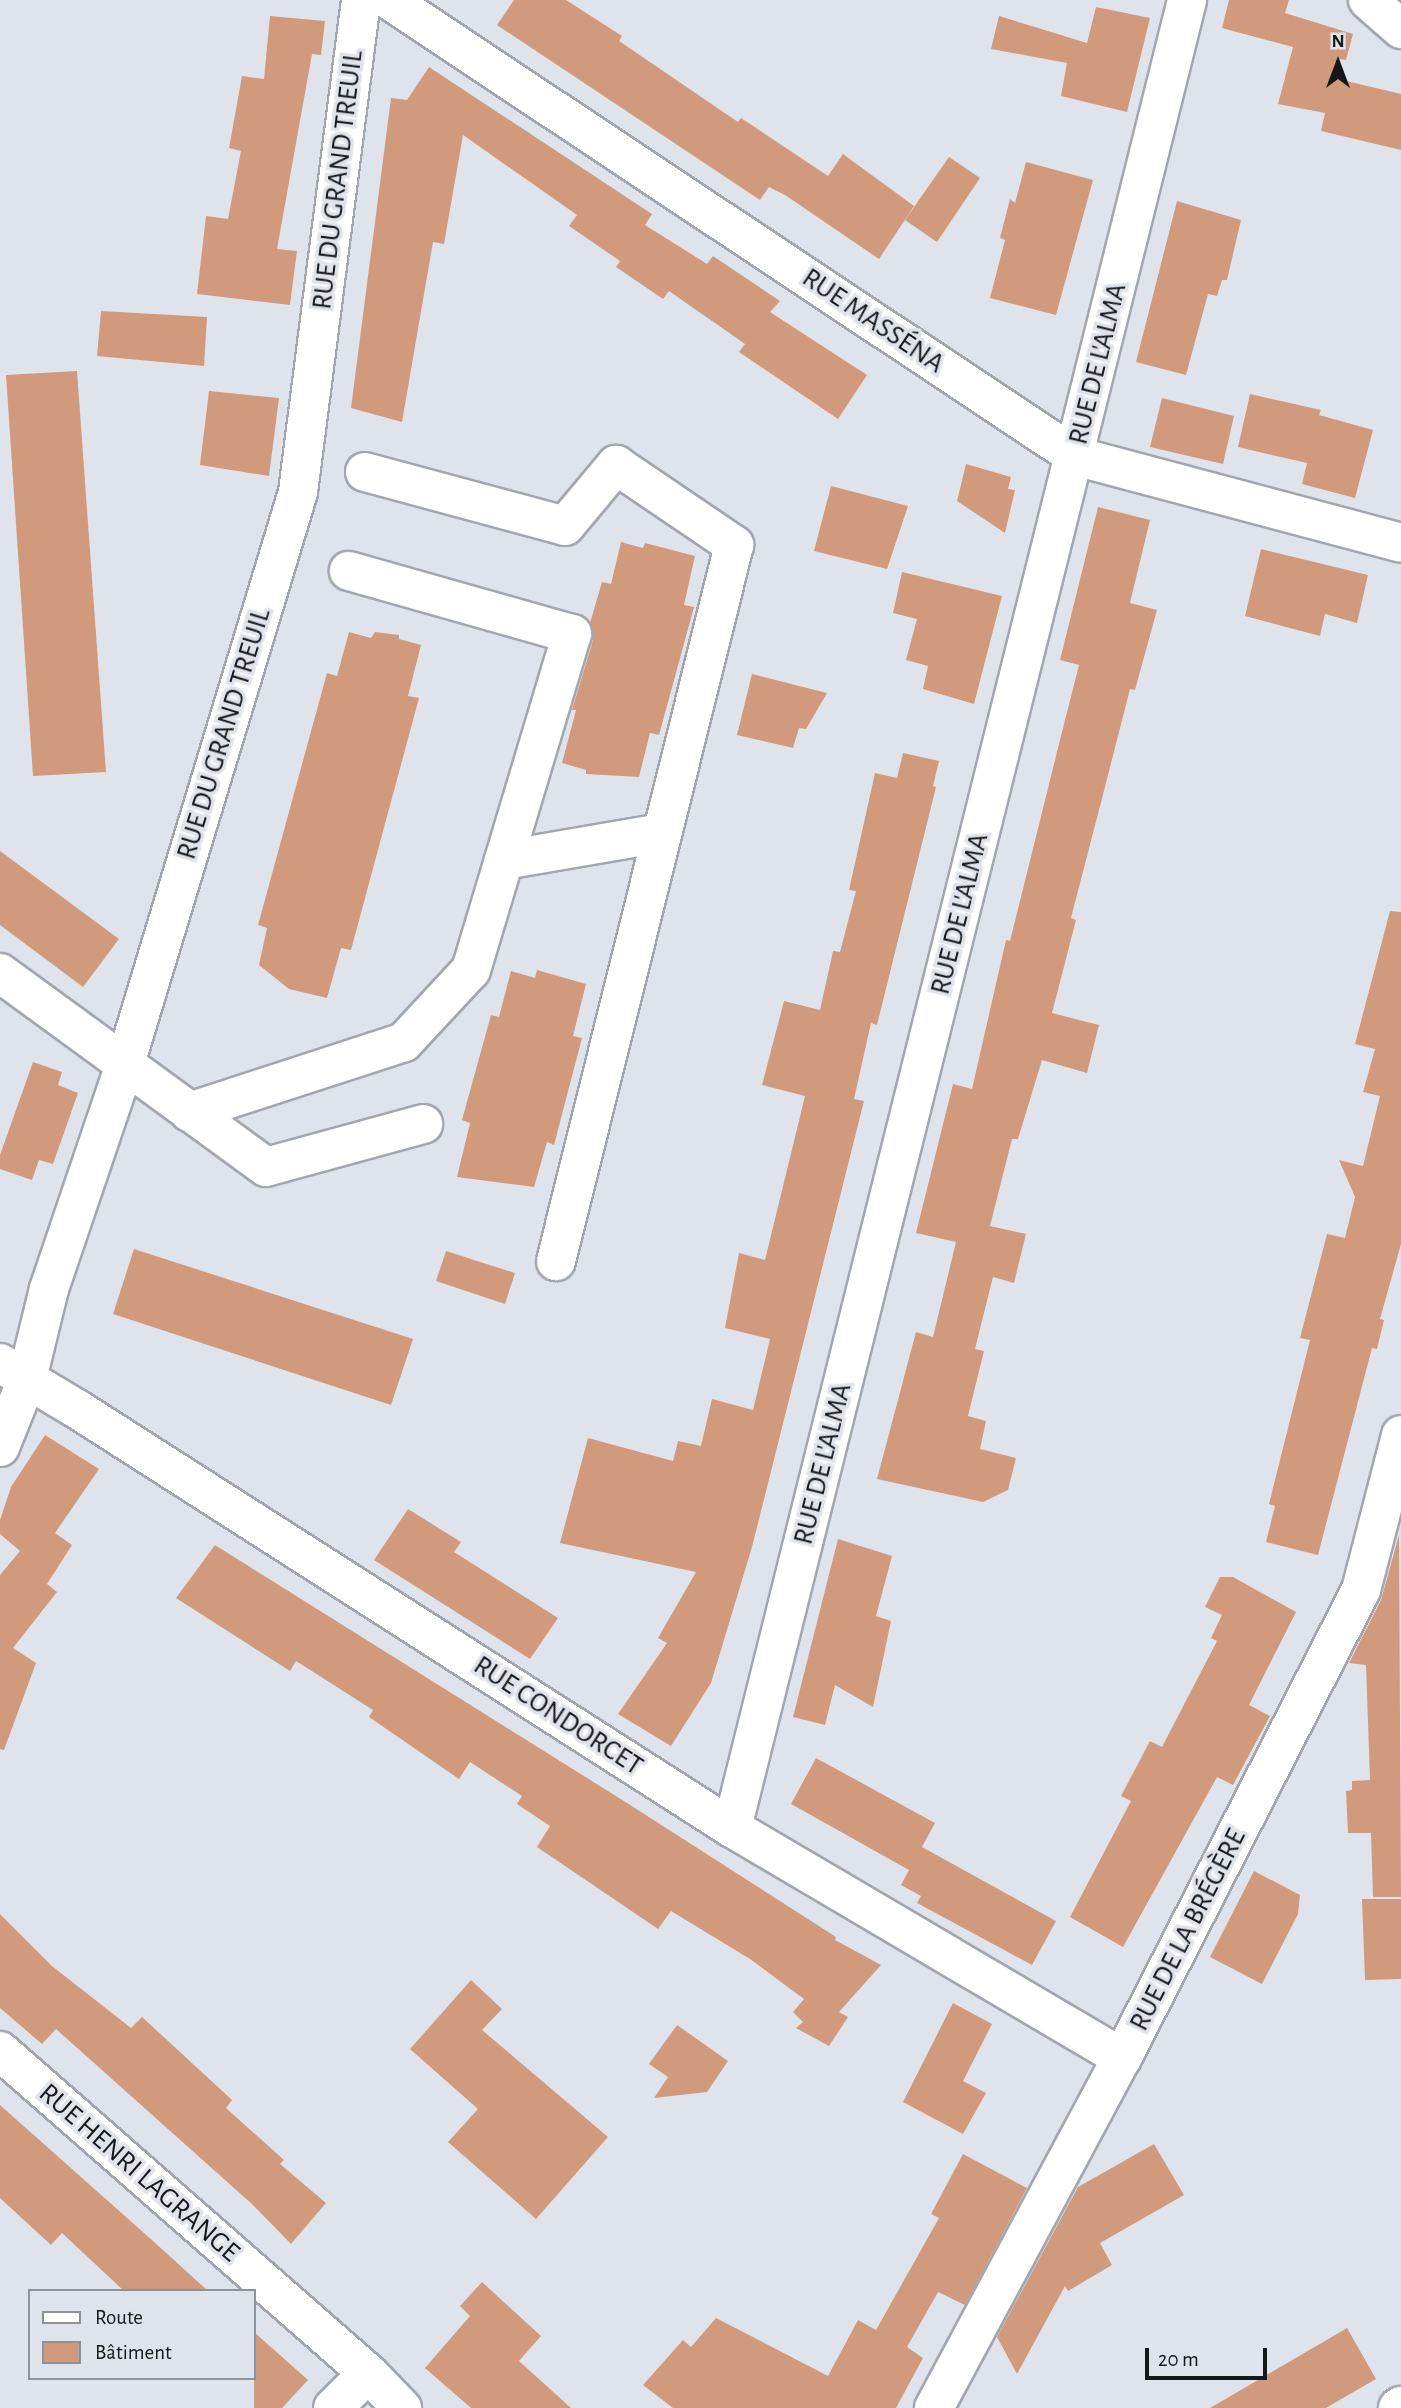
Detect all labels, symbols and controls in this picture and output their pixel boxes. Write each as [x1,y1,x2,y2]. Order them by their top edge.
north arrow [1303,28,1373,98]
text: N [1331,32,1345,51]
street label: RUE DU GRAND TREUIL [305,49,371,311]
street label: RUE MASSÉNA [796,261,950,381]
street label: RUE DE L'ALMA [1062,280,1134,448]
street label: RUE DU GRAND TREUIL [170,604,278,864]
street label: RUE DE L'ALMA [924,830,996,998]
street label: RUE DE L'ALMA [787,1380,859,1548]
street label: RUE CONDORCET [467,1649,649,1783]
street label: RUE DE LA BRÉGÈRE [1123,1823,1253,2037]
street label: RUE HENRI LAGRANGE [32,2077,246,2269]
legend [28,2289,256,2380]
text: Route [95,2307,143,2328]
scale bar [1149,2334,1272,2378]
text: Bâtiment [95,2342,172,2363]
text: 20 m [1158,2349,1199,2370]

